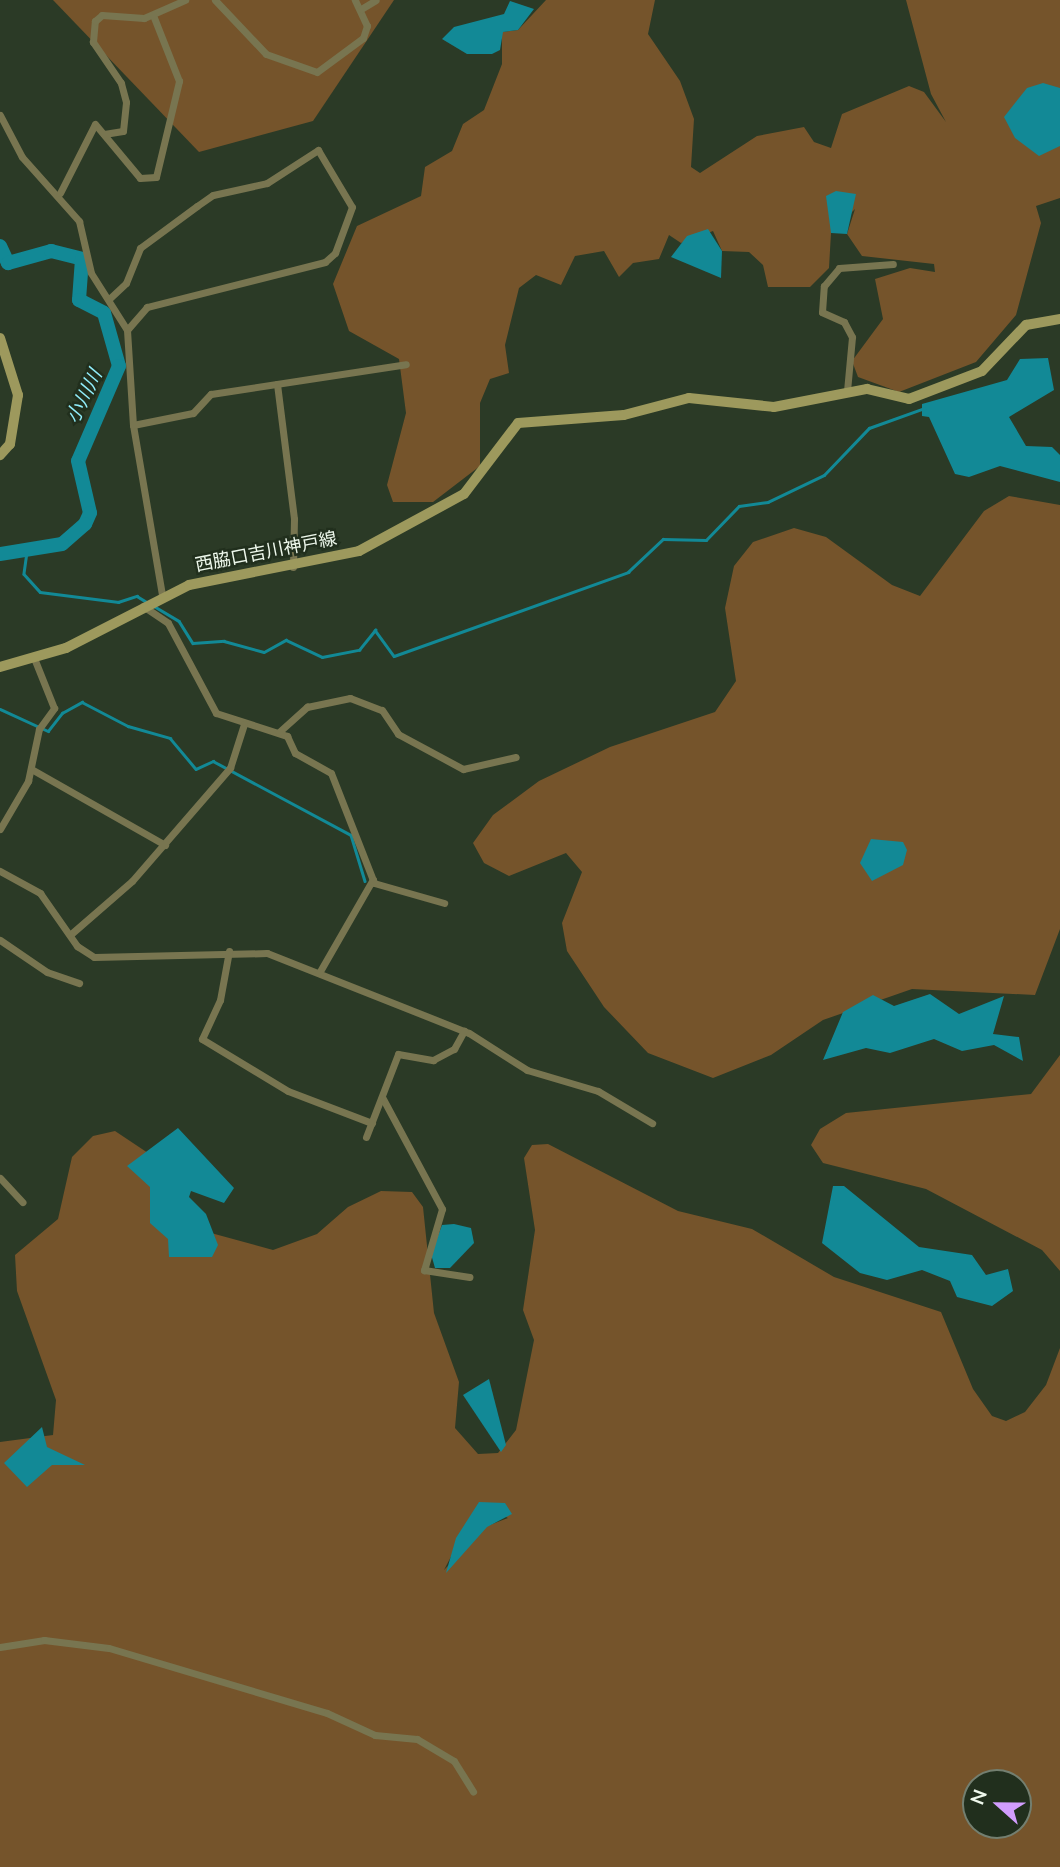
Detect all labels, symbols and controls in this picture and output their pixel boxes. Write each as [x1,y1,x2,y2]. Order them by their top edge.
water label: 小川川 [62,366,108,428]
street label: 西脇口吉川神戸線 [193,528,339,576]
north arrow [962,1769,1032,1839]
text: N [965,1786,994,1808]

